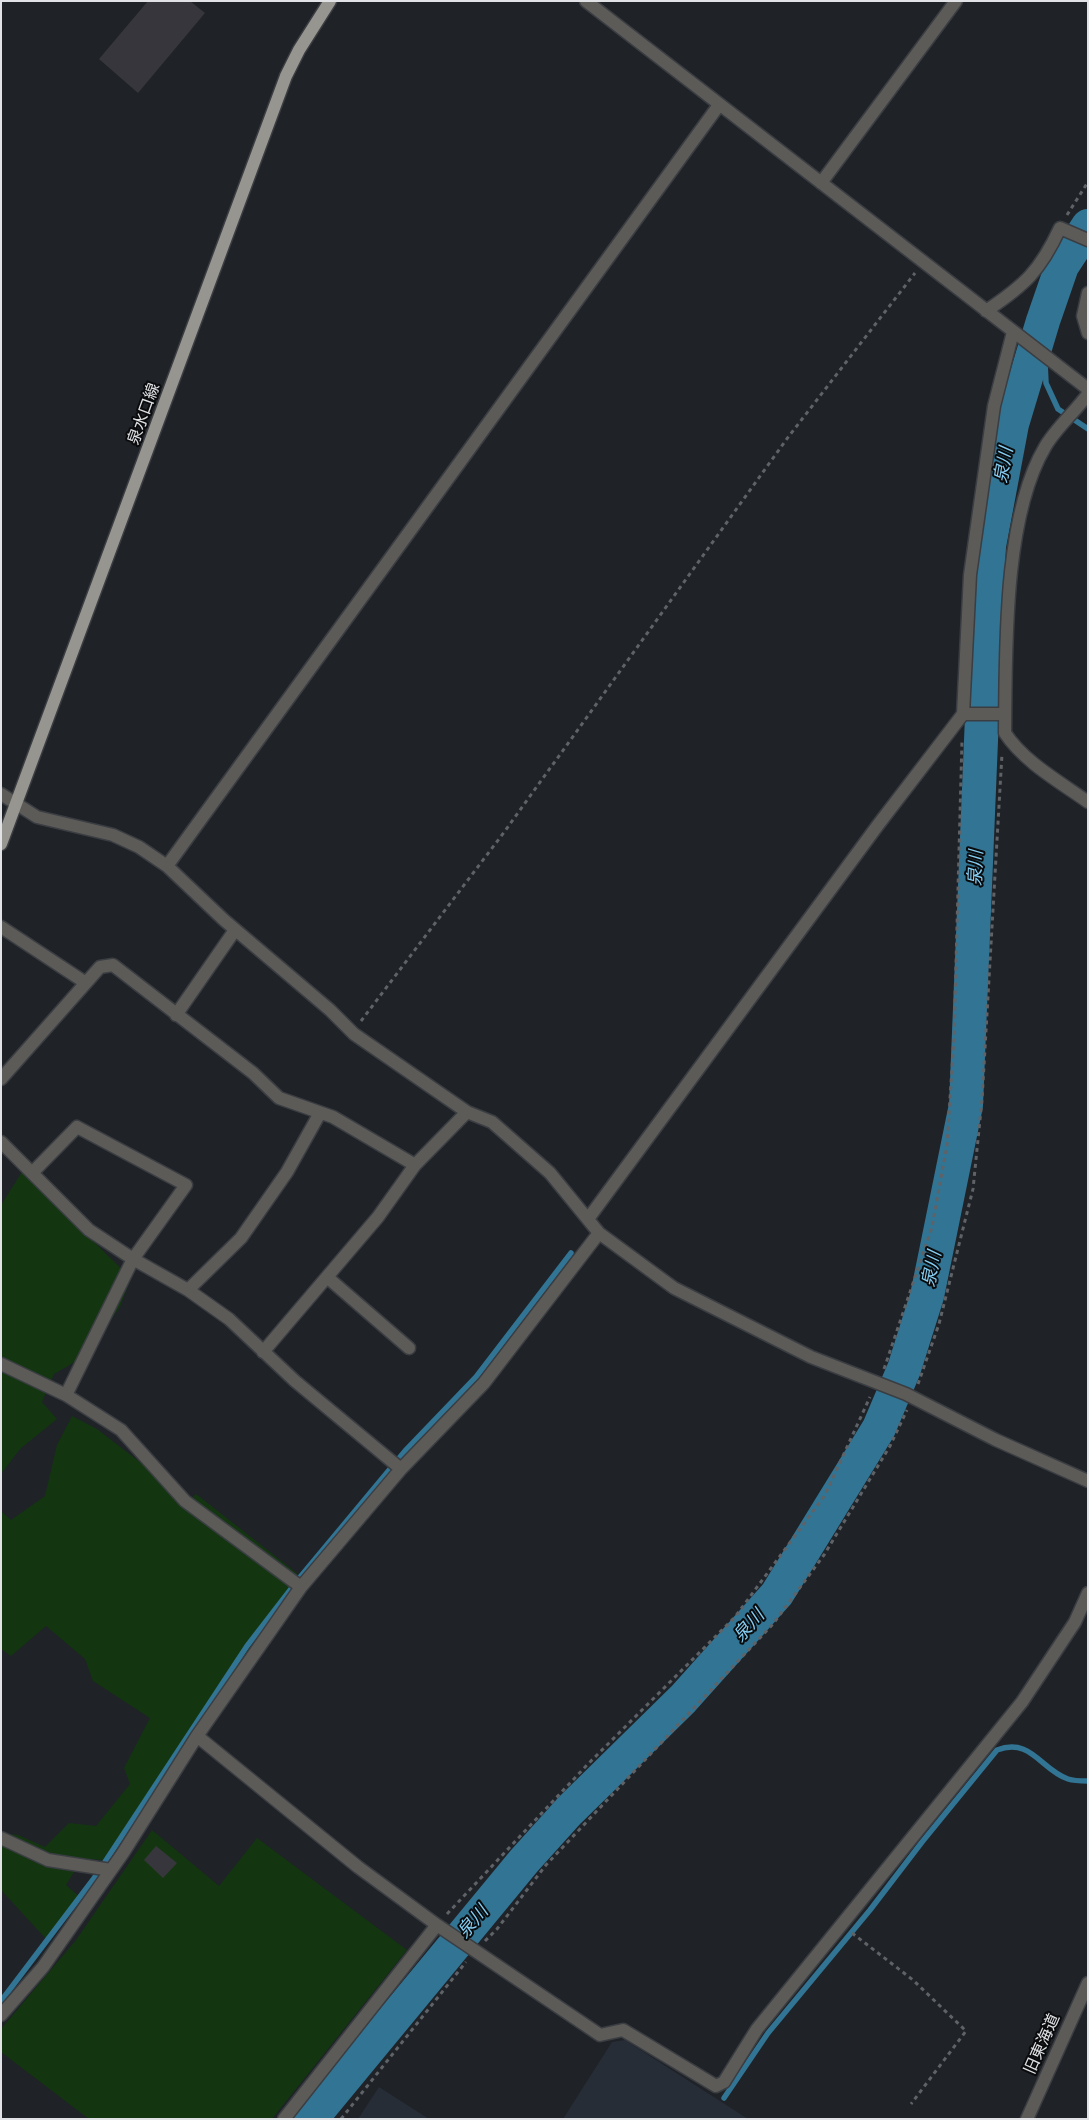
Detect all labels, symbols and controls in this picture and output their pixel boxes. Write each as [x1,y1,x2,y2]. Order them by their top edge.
street label: 泉水口線 [124,381,164,447]
water label: 泉川 [990,445,1018,485]
water label: 泉川 [965,850,987,886]
water label: 泉川 [918,1249,946,1289]
water label: 泉川 [729,1605,769,1647]
water label: 泉川 [453,1901,493,1943]
street label: 旧東海道 [1020,2011,1064,2077]

